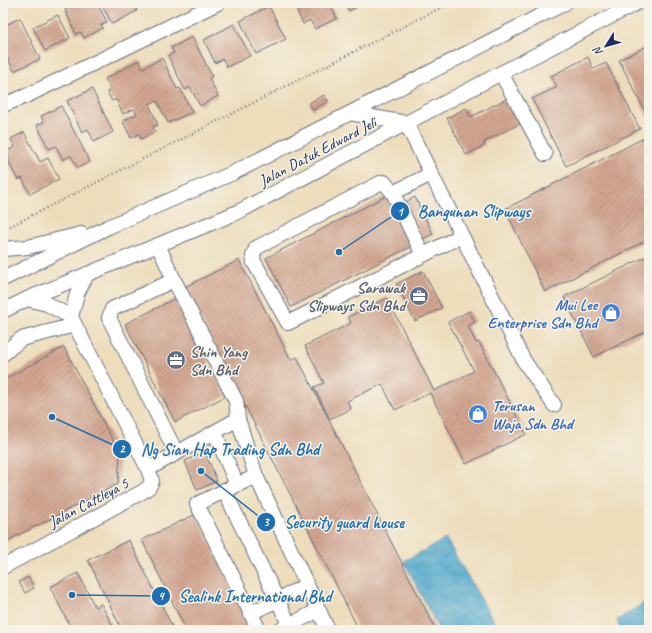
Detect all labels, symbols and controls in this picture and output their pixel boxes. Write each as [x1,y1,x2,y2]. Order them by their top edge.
north arrow [586,26,626,66]
text: N [589,43,606,59]
street label: Jalan Datuk Edward Jeli [255,112,381,192]
callout: Bangunan Slipways [390,197,539,226]
text: Bangunan Slipways [418,201,532,222]
text: 1 [397,204,404,220]
place label: Sarawak Slipways Sdn Bhd [307,278,408,316]
office icon: Sarawak Slipways Sdn Bhd [408,285,430,307]
place label: Mui Lee Enterprise Sdn Bhd [488,295,600,333]
shop icon: Mui Lee Enterprise Sdn Bhd [600,302,622,324]
place label: Shin Yang Sdn Bhd [190,342,248,380]
office icon: Shin Yang Sdn Bhd [165,349,187,371]
place label: Terusan Waja Sdn Bhd [492,396,575,434]
shop icon: Terusan Waja Sdn Bhd [467,403,489,425]
callout: Ng Sian Hap Trading Sdn Bhd [112,435,327,464]
text: Ng Sian Hap Trading Sdn Bhd [141,439,322,460]
text: 2 [119,441,126,457]
street label: Jalan Cattleya 5 [44,473,133,533]
callout: Security guard house [256,508,412,537]
text: Security guard house [284,512,405,533]
text: 3 [263,514,270,530]
callout: Sealink International Bhd [151,581,339,610]
text: Sealink International Bhd [179,586,335,607]
text: 4 [158,588,165,604]

